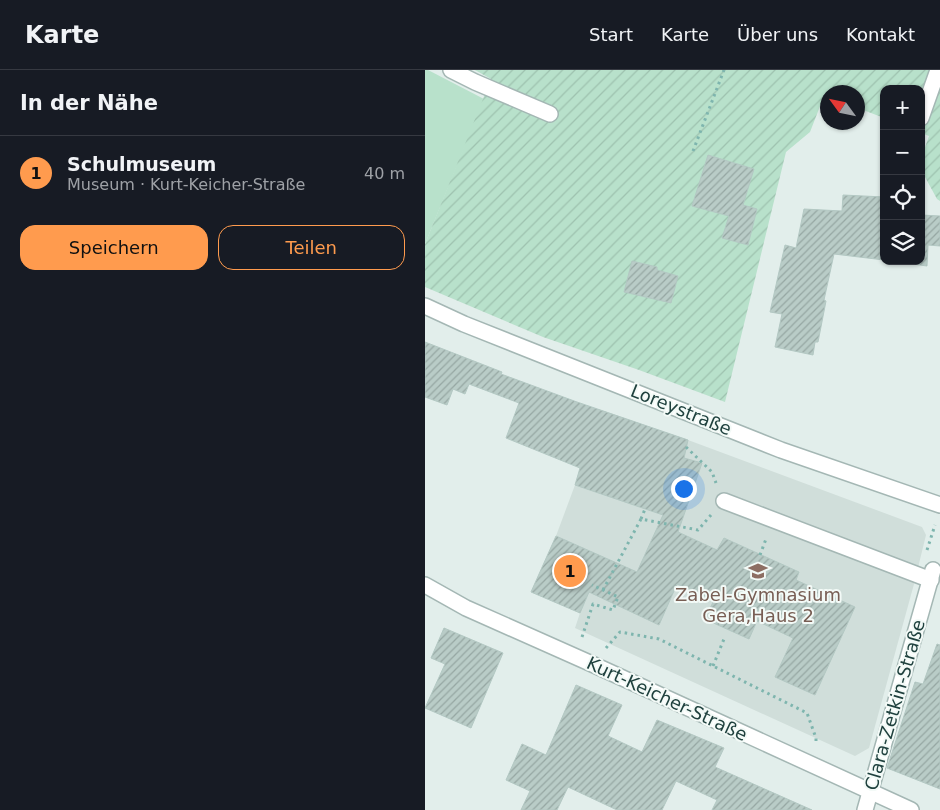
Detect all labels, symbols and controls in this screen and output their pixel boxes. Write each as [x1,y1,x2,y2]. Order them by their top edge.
text: Karte [25,21,99,49]
text: Start [589,24,633,45]
text: Karte [661,24,709,45]
text: Über uns [737,24,818,45]
text: Kontakt [846,24,915,45]
north arrow [820,85,865,130]
map controls [880,85,925,265]
button: + [880,85,925,130]
text: In der Nähe [20,91,158,115]
button: − [880,130,925,175]
text: Schulmuseum [67,153,216,175]
text: 1 [30,164,42,183]
text: 40 m [364,164,405,183]
text: Museum · Kurt-Keicher-Straße [67,175,305,194]
button: locate [880,175,925,220]
button: layers [880,220,925,265]
button: Speichern [20,225,208,270]
button: Teilen [218,225,405,270]
street label: Loreystraße [628,380,735,439]
your location [671,476,697,502]
pin: 1 [554,552,586,590]
school or university icon: Zabel-Gymnasium Gera,Haus 2 [747,560,769,582]
place label: Zabel-Gymnasium Gera,Haus 2 [675,584,841,626]
street label: Clara-Zetkin-Straße [860,617,929,793]
street label: Kurt-Keicher-Straße [584,652,751,745]

